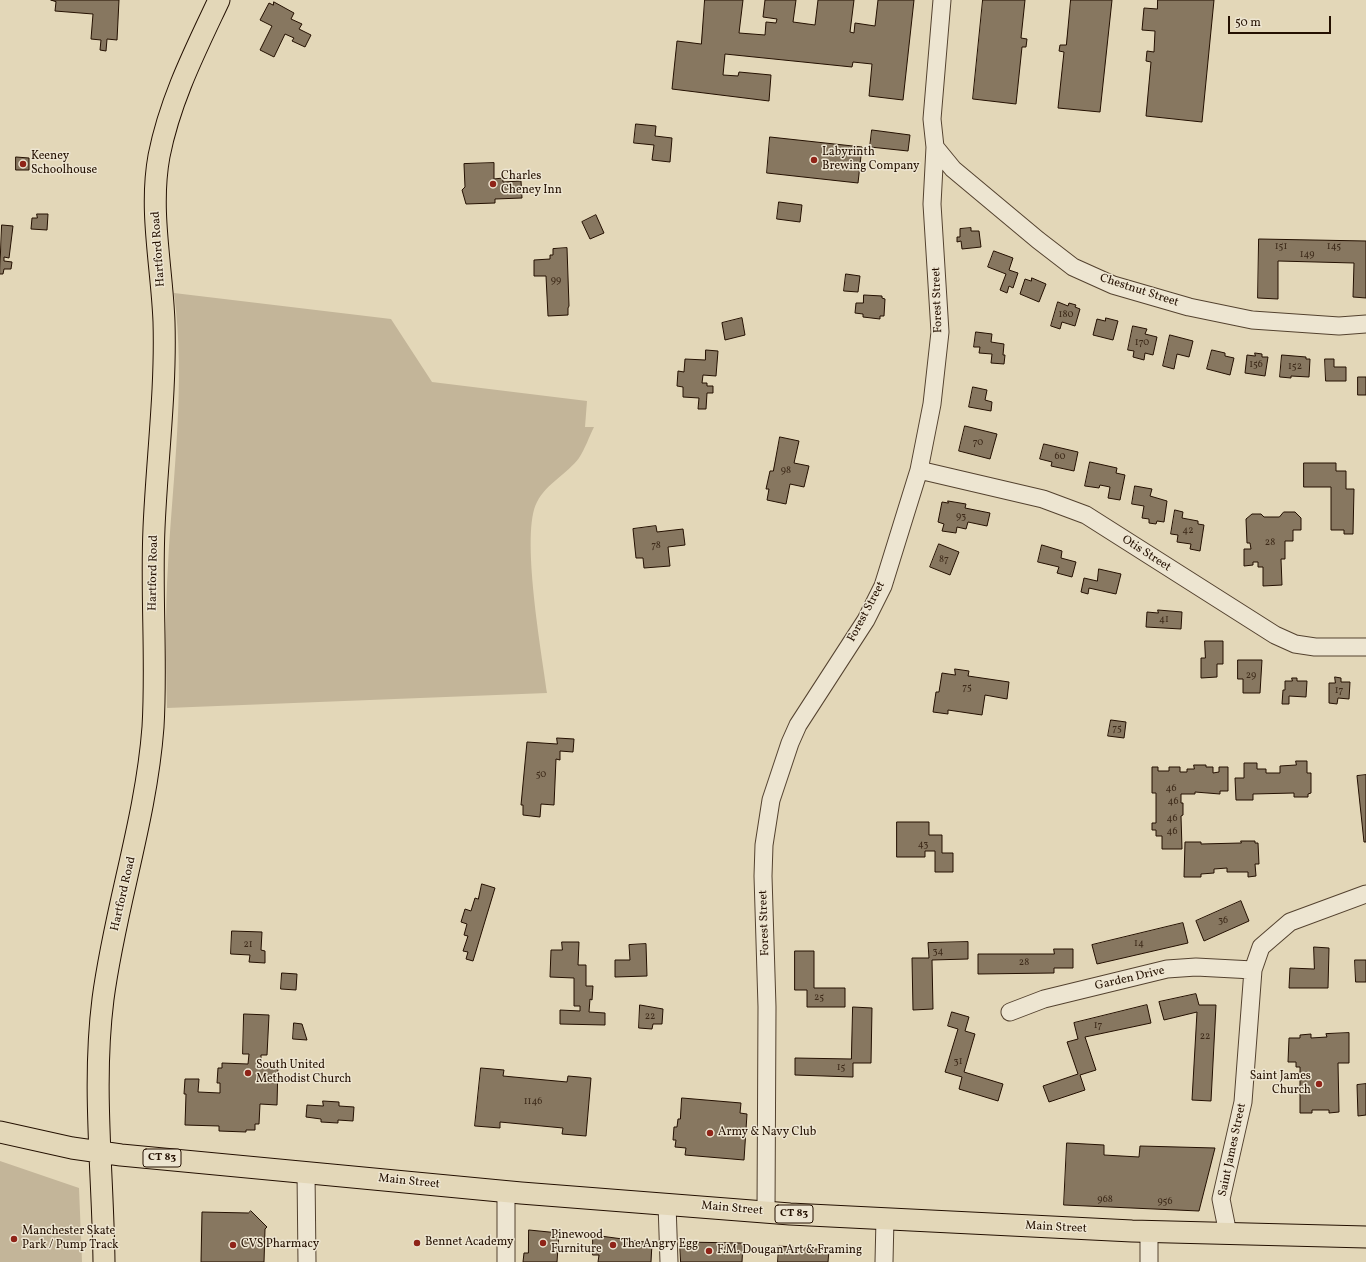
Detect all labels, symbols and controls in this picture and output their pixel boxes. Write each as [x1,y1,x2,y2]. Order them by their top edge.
scale bar [1230,8,1333,34]
text: 50 m [1235,15,1261,31]
place label: Labyrinth Brewing Company [822,146,920,174]
place label: Keeney Schoolhouse [31,150,97,178]
marker: Labyrinth Brewing Company [809,155,819,165]
marker: Keeney Schoolhouse [18,159,28,169]
place label: Charles Cheney Inn [501,170,562,198]
marker: Charles Cheney Inn [488,179,498,189]
street label: Hartford Road [149,211,169,287]
house number: 151 [1275,241,1287,253]
house number: 145 [1327,241,1341,253]
house number: 149 [1300,249,1314,261]
street label: Forest Street [930,267,946,333]
street label: Chestnut Street [1098,271,1180,311]
house number: 99 [551,275,561,287]
house number: 180 [1059,309,1073,321]
house number: 170 [1135,337,1149,349]
house number: 156 [1249,359,1263,371]
house number: 152 [1288,361,1302,373]
house number: 70 [973,437,983,449]
house number: 60 [1054,451,1066,463]
house number: 98 [781,465,791,477]
house number: 93 [956,511,966,523]
house number: 42 [1182,525,1194,537]
street label: Otis Street [1119,533,1173,575]
street label: Hartford Road [146,535,162,611]
house number: 28 [1265,537,1275,549]
house number: 78 [651,540,661,552]
house number: 87 [939,554,949,566]
street label: Forest Street [845,579,889,645]
house number: 41 [1159,614,1169,626]
house number: 29 [1246,670,1256,682]
house number: 75 [962,682,972,694]
house number: 17 [1335,685,1343,697]
house number: 75 [1112,723,1122,735]
house number: 50 [536,769,546,781]
house number: 46 [1166,783,1176,795]
house number: 46 [1168,796,1178,808]
house number: 46 [1167,813,1177,825]
house number: 46 [1167,826,1177,838]
house number: 43 [918,839,928,851]
street label: Hartford Road [108,855,140,933]
street label: Forest Street [757,890,773,956]
house number: 36 [1218,915,1228,927]
house number: 14 [1134,938,1144,950]
house number: 21 [243,939,253,951]
house number: 34 [932,946,944,958]
house number: 28 [1019,957,1029,969]
street label: Garden Drive [1094,964,1166,994]
house number: 25 [814,992,824,1004]
house number: 22 [645,1011,655,1023]
house number: 17 [1094,1020,1102,1032]
house number: 22 [1200,1031,1210,1043]
house number: 31 [953,1056,963,1068]
place label: South United Methodist Church [256,1059,351,1087]
house number: 15 [837,1062,845,1074]
marker: South United Methodist Church [243,1068,253,1078]
place label: Saint James Church [1250,1070,1311,1098]
marker: Saint James Church [1314,1079,1324,1089]
house number: 1146 [524,1096,542,1108]
street label: Saint James Street [1216,1102,1250,1198]
place label: Army & Navy Club [718,1126,816,1140]
marker: Army & Navy Club [705,1128,715,1138]
road number: CT 83 [143,1149,181,1167]
street label: Main Street [378,1172,440,1192]
house number: 968 [1097,1194,1113,1206]
house number: 956 [1158,1196,1172,1208]
street label: Main Street [701,1199,763,1219]
road number: CT 83 [775,1205,813,1223]
street label: Main Street [1025,1219,1087,1237]
place label: Manchester Skate Park / Pump Track [22,1225,118,1253]
place label: Pinewood Furniture [551,1229,603,1257]
marker: Manchester Skate Park / Pump Track [9,1234,19,1244]
place label: Bennet Academy [425,1236,513,1250]
place label: CVS Pharmacy [241,1238,319,1252]
marker: Bennet Academy [412,1238,422,1248]
marker: Pinewood Furniture [538,1238,548,1248]
place label: The Angry Egg [621,1238,698,1252]
marker: CVS Pharmacy [228,1240,238,1250]
marker: The Angry Egg [608,1240,618,1250]
place label: F.M. Dougan Art & Framing [717,1244,862,1258]
marker: F.M. Dougan Art & Framing [704,1246,714,1256]

